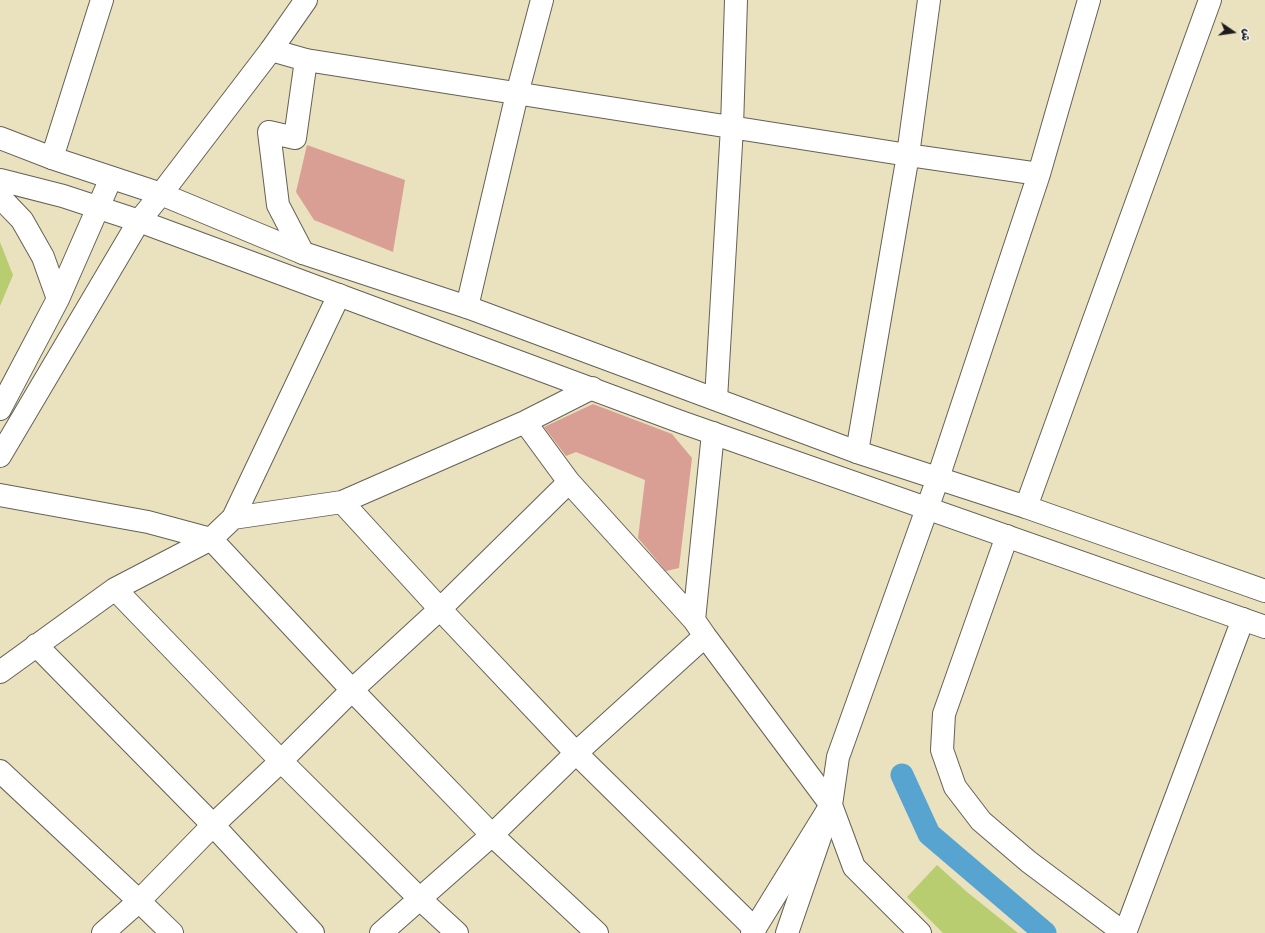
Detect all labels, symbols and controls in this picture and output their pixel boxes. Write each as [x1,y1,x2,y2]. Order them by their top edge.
north arrow [1213,12,1253,52]
text: ش [1237,27,1252,42]

